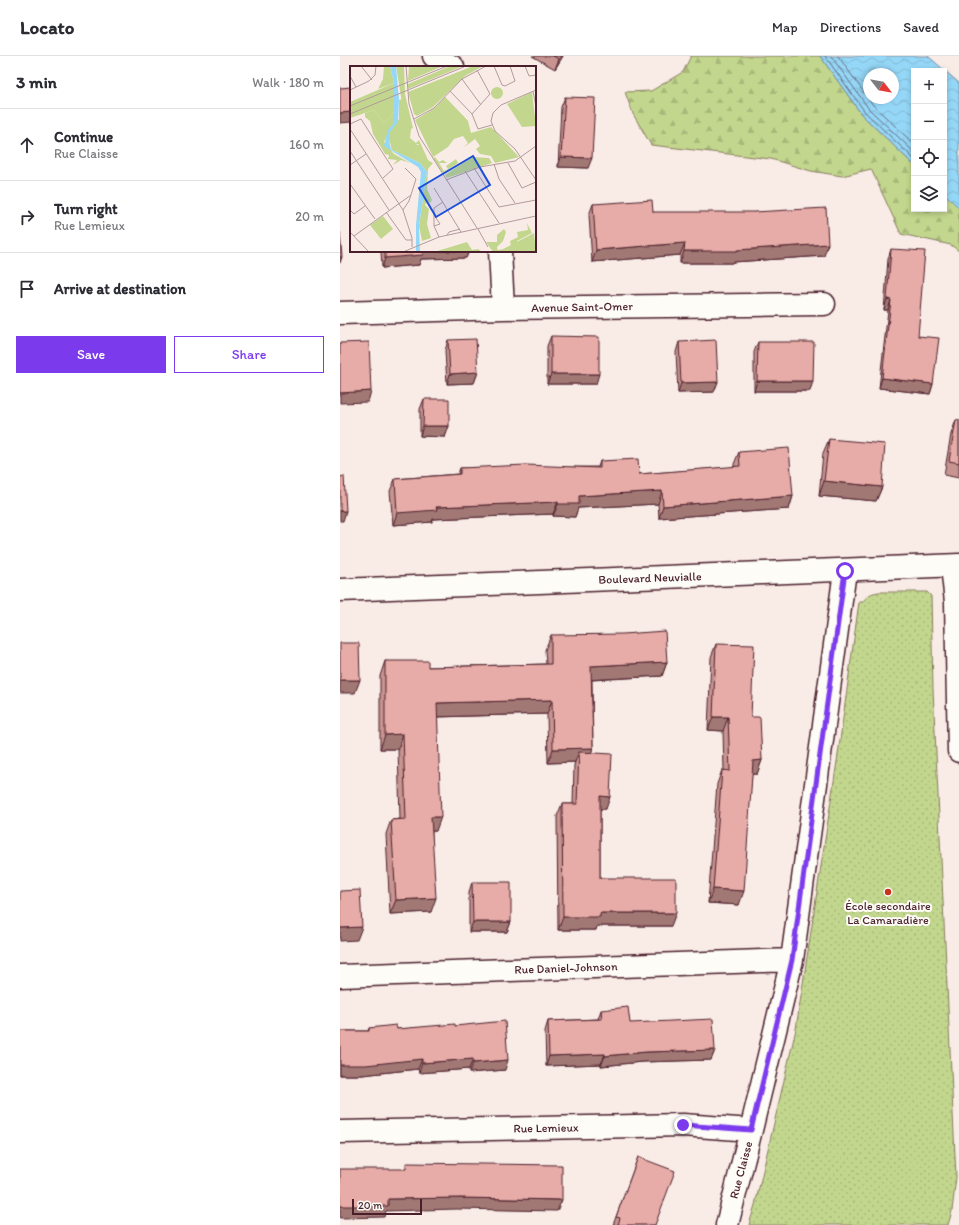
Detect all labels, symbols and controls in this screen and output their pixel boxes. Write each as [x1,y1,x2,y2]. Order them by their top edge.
text: Locato [20,16,74,39]
text: Map [772,19,798,36]
text: Directions [820,19,881,36]
text: Saved [903,19,939,36]
inset map [350,66,536,252]
north arrow [863,68,899,104]
map controls [911,68,947,212]
button: + [911,68,947,104]
text: 3 min [16,72,57,92]
text: Walk · 180 m [252,75,324,90]
button: − [911,104,947,140]
text: Continue [54,128,113,146]
icon: ahead [16,134,38,156]
text: 160 m [289,137,324,152]
button: locate [911,140,947,176]
text: Rue Claisse [54,146,118,161]
button: layers [911,176,947,212]
text: Turn right [54,200,118,218]
icon: right [16,206,38,228]
text: 20 m [295,209,324,224]
text: Rue Lemieux [54,218,125,233]
icon: arrive [16,278,38,300]
text: Arrive at destination [54,280,186,298]
street label: Avenue Saint-Omer [531,299,633,315]
button: Save [16,336,166,373]
button: Share [174,336,324,373]
route start [836,562,854,580]
street label: Boulevard Neuvialle [598,569,702,587]
marker: École secondaire La Camaradière [883,887,893,897]
place label: École secondaire La Camaradière [845,899,931,927]
street label: Rue Daniel-Johnson [514,959,618,977]
route end [674,1116,692,1134]
street label: Rue Lemieux [513,1120,579,1136]
street label: Rue Claisse [727,1139,755,1200]
scale bar [352,1197,422,1216]
text: 20 m [358,1199,382,1212]

